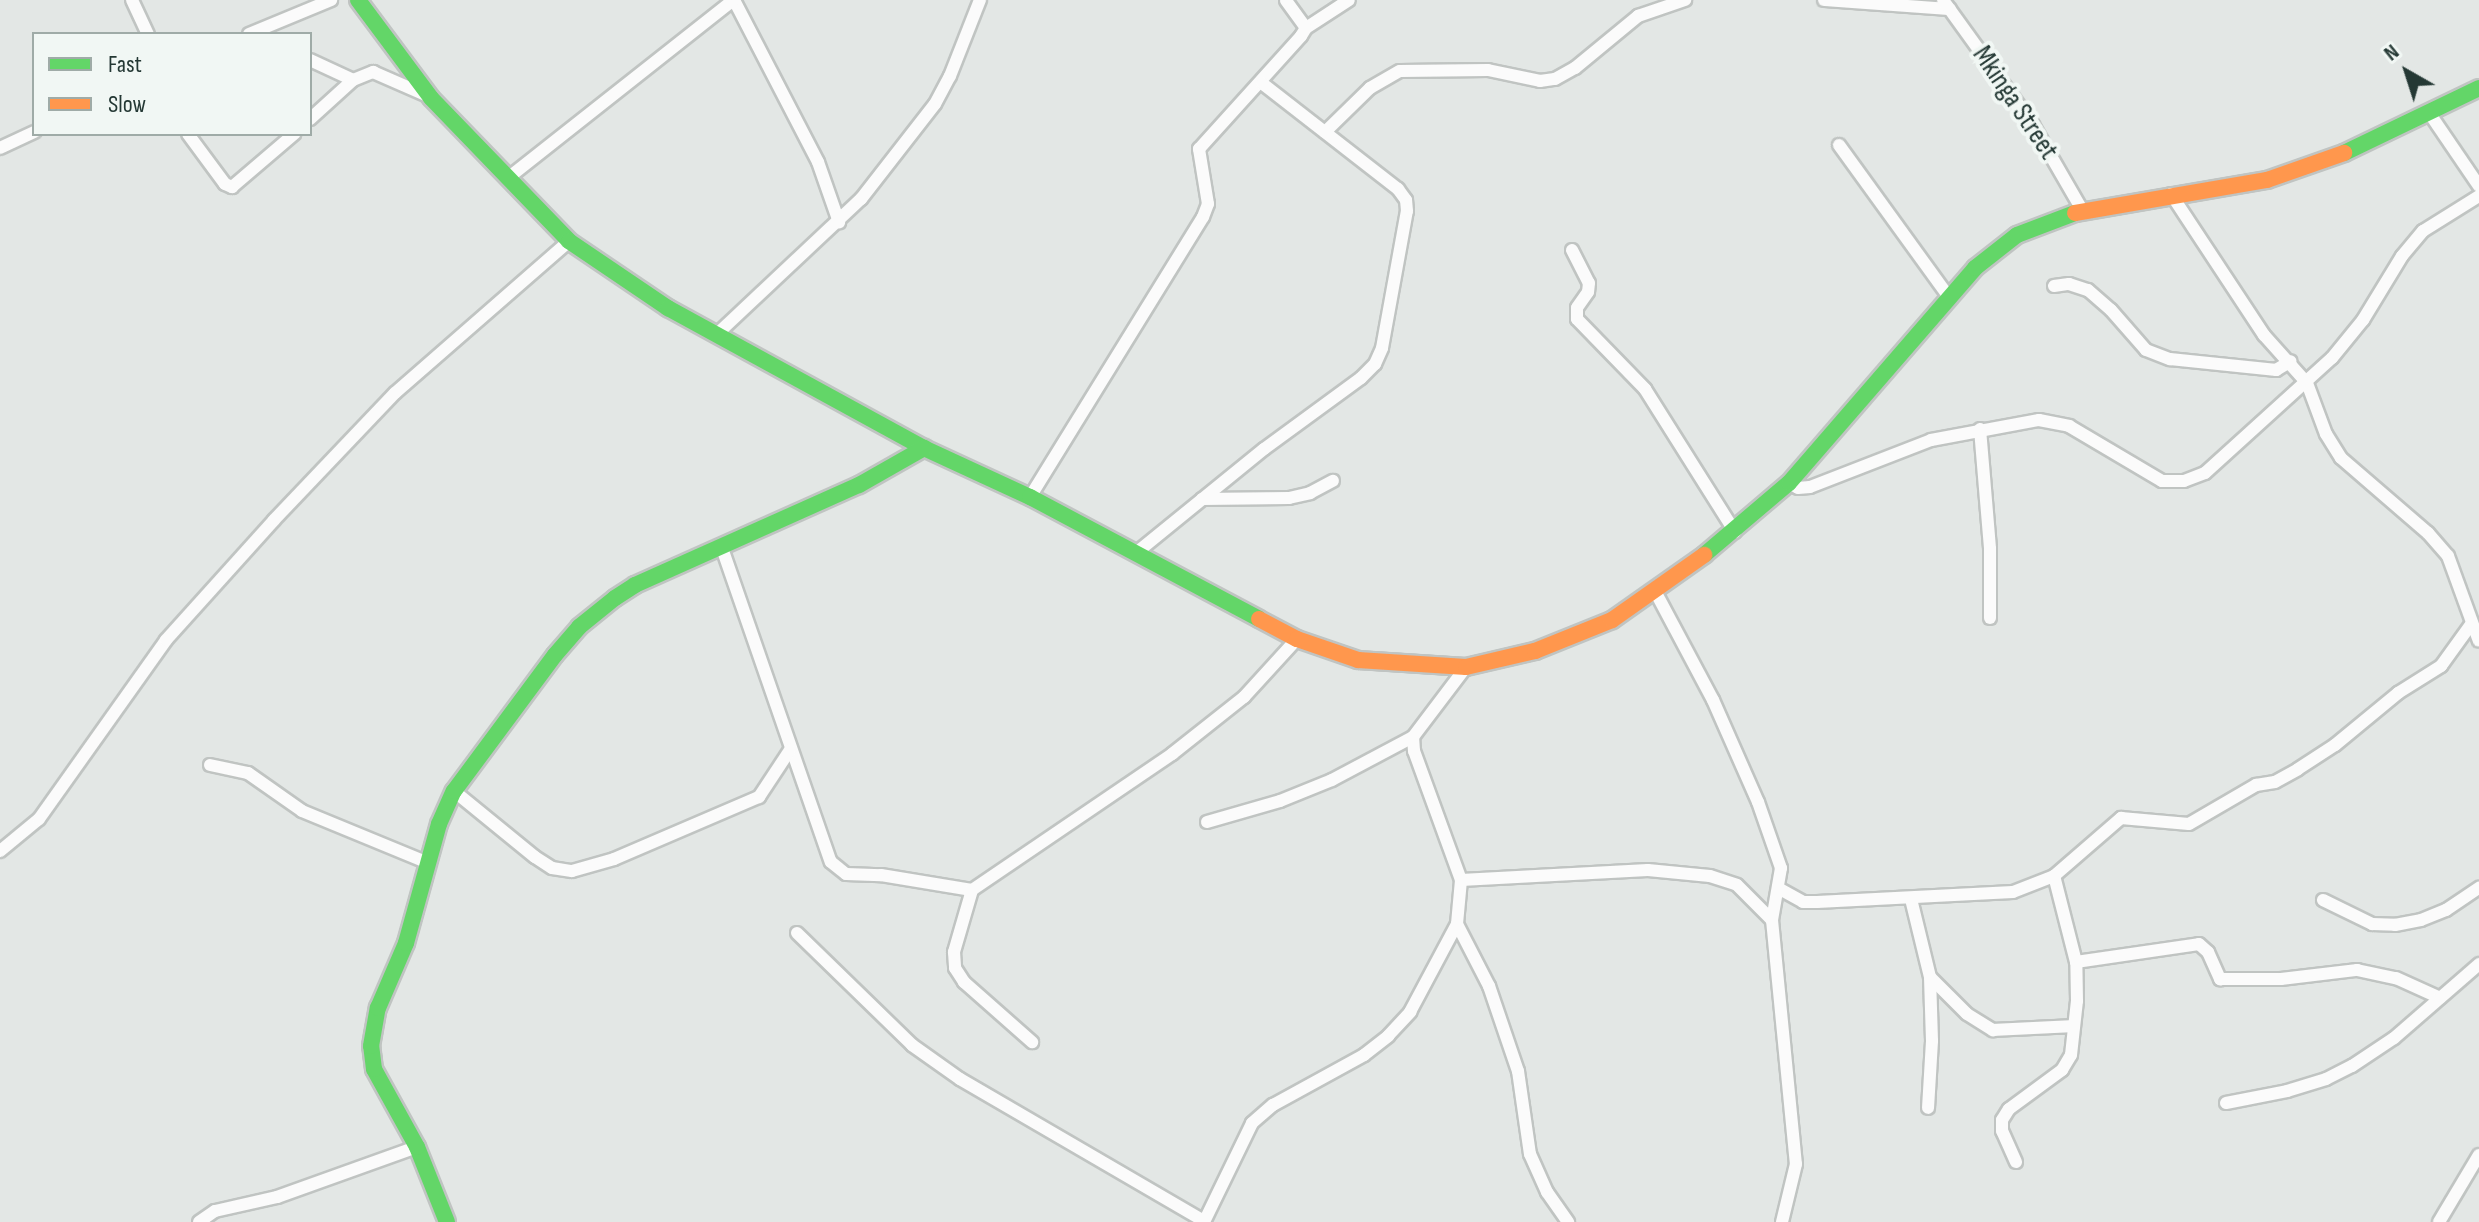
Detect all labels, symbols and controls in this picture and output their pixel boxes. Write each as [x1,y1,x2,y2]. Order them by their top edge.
legend [32,32,312,136]
north arrow [2367,32,2447,112]
text: N [2379,39,2405,67]
street label: Mkinga Street [1965,40,2065,166]
text: Fast [108,50,142,79]
text: Slow [108,90,146,119]

